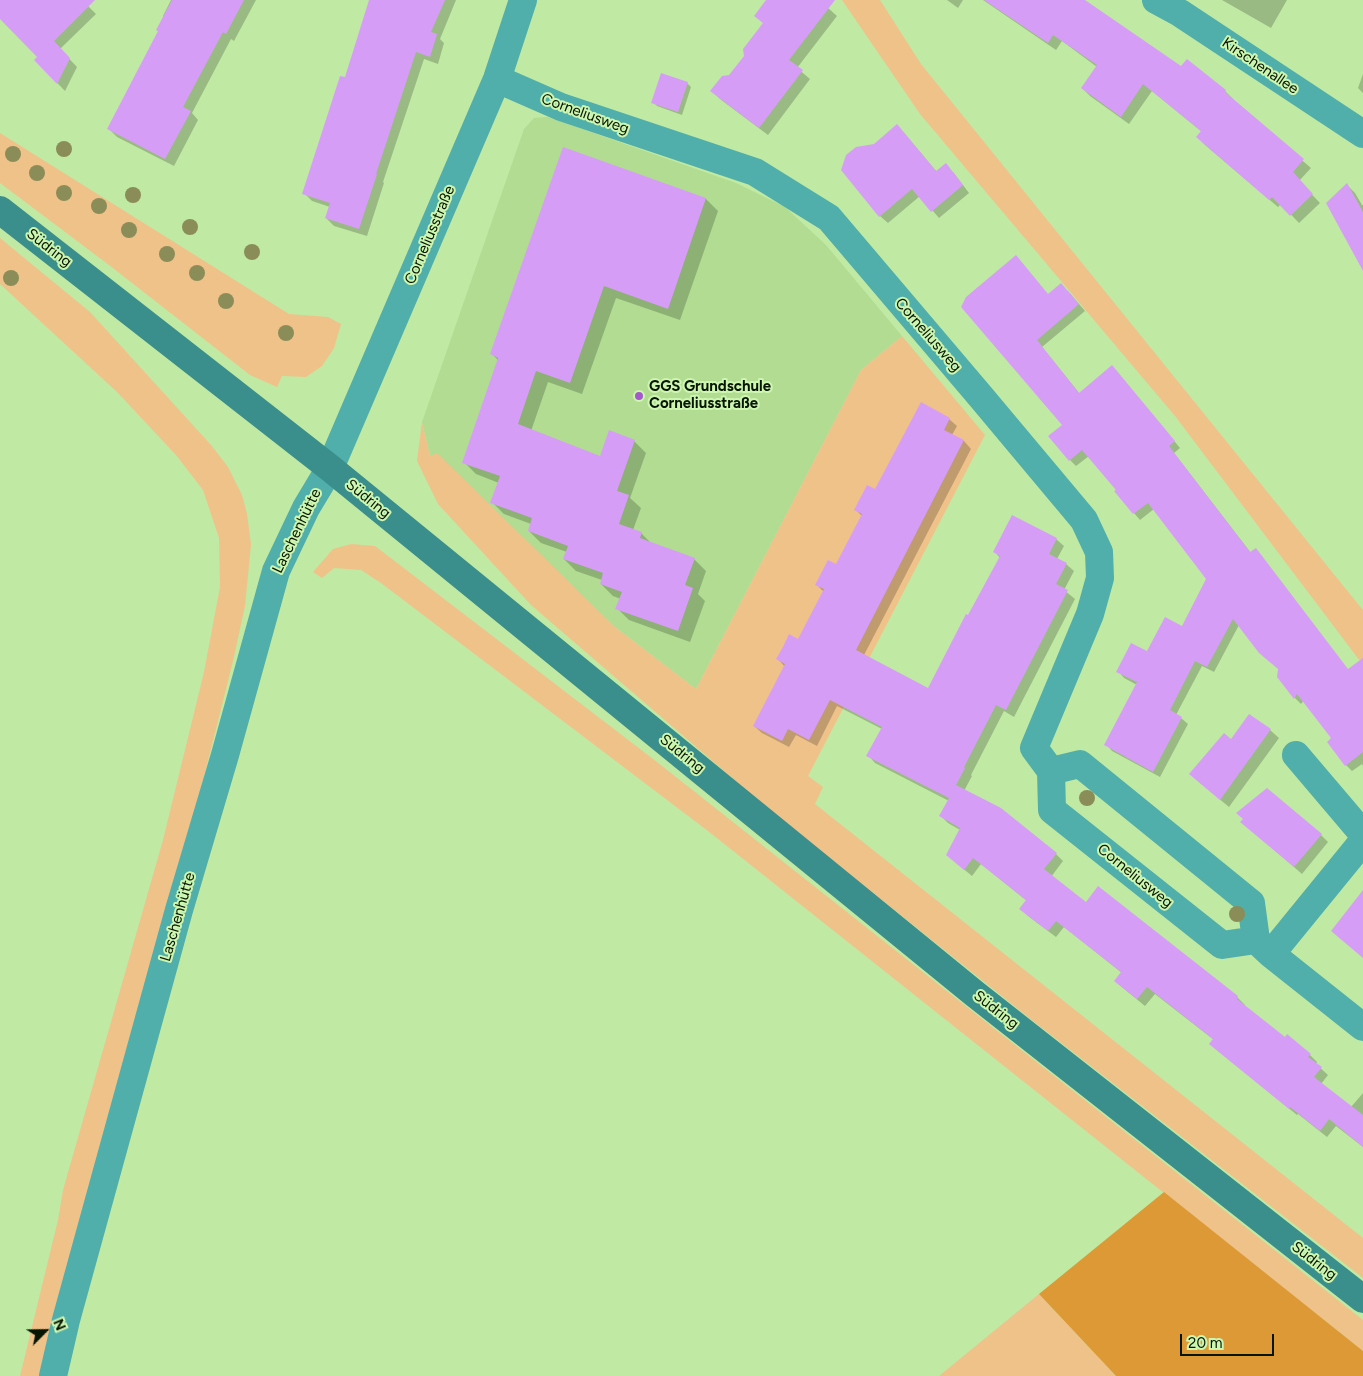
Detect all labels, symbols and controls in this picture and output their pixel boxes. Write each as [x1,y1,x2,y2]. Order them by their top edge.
street label: Kirschenallee [1218,34,1302,98]
street label: Corneliusweg [539,90,631,138]
street label: Corneliusstraße [401,183,459,287]
street label: Südring [23,225,75,271]
street label: Corneliusweg [891,294,965,376]
place label: GGS Grundschule Corneliusstraße [649,378,771,413]
marker: GGS Grundschule Corneliusstraße [633,390,645,402]
street label: Südring [342,476,394,522]
street label: Laschenhütte [269,486,325,576]
street label: Südring [656,731,708,777]
street label: Corneliusweg [1094,840,1176,912]
street label: Laschenhütte [157,870,199,964]
street label: Südring [970,987,1022,1033]
street label: Südring [1288,1238,1340,1284]
north arrow [20,1306,70,1356]
text: N [49,1317,69,1333]
scale bar [1183,1324,1277,1356]
text: 20 m [1188,1334,1222,1352]

